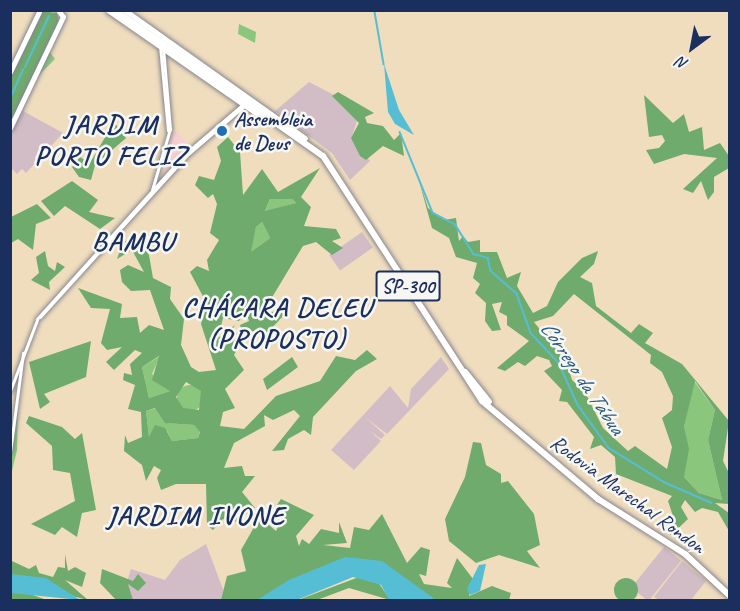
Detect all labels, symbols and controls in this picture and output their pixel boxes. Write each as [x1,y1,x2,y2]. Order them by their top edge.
north arrow [662,18,722,78]
text: N [673,52,692,74]
place label: Assembleia de Deus [234,106,312,156]
district label: JARDIM PORTO FELIZ [35,108,187,171]
marker: Assembleia de Deus [215,124,229,138]
district label: BAMBU [92,226,174,258]
road number: SP-300 [375,269,441,303]
district label: CHÁCARA DELEU (PROPOSTO) [182,291,372,354]
water label: Córrego da Tábua [534,316,630,440]
street label: Rodovia Marechal Rondon [546,429,710,559]
district label: JARDIM IVONE [108,500,284,532]

